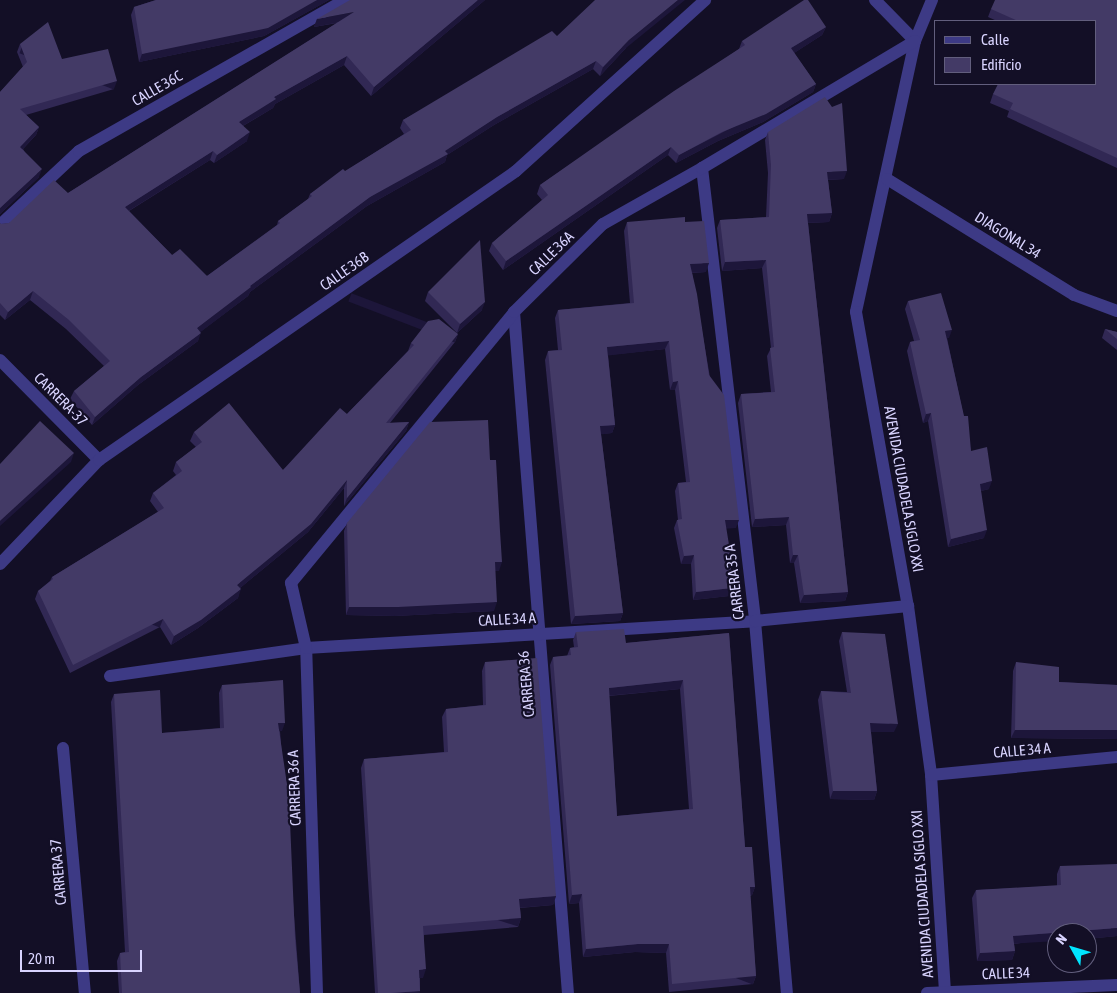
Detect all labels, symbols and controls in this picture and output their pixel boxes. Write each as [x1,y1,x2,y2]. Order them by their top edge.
legend [934,20,1097,85]
text: Calle [981,31,1009,48]
text: Edificio [981,56,1022,73]
street label: CALLE 36C [129,66,185,110]
street label: DIAGONAL 34 [972,208,1044,262]
street label: CALLE 36A [525,227,577,279]
street label: CALLE 36B [316,248,372,294]
street label: CARRERA-37 [31,369,91,429]
street label: AVENIDA CIUDADELA SIGLO XXI [881,405,927,573]
street label: CARRERA 35 A [720,543,748,621]
street label: CALLE 34 A [478,609,536,629]
street label: CARRERA 36 [514,650,538,718]
street label: CALLE 34 A [992,739,1052,761]
street label: CARRERA 36 A [284,750,304,826]
street label: AVENIDA CIUDADELA SIGLO XXI [907,809,937,979]
street label: CARRERA 37 [46,838,70,906]
north arrow [1047,923,1097,973]
text: N [1052,931,1070,947]
scale bar [22,940,145,972]
text: 20 m [28,950,55,967]
street label: CALLE 34 [982,963,1030,983]

